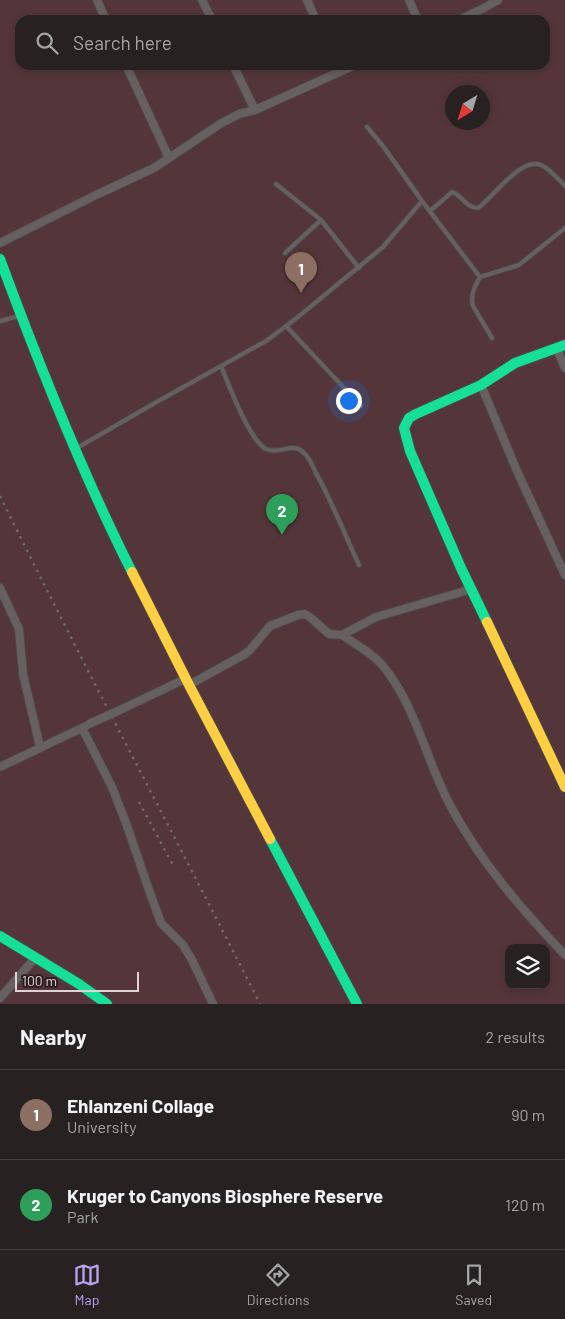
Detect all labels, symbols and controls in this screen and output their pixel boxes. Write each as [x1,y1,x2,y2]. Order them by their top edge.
search box [15,15,550,70]
icon: search [33,29,61,57]
text: Search here [73,31,172,54]
north arrow [445,85,490,130]
pin: 1 [285,252,317,293]
your location [336,388,362,414]
pin: 2 [266,494,298,535]
map controls [505,944,550,989]
button: layers [505,944,550,989]
scale bar [15,969,139,992]
text: 100 m [22,972,57,989]
text: Nearby [20,1024,86,1049]
text: 2 results [486,1027,545,1046]
text: Ehlanzeni Collage [67,1094,214,1117]
text: 1 [33,1105,39,1124]
text: 90 m [511,1105,545,1124]
text: University [67,1117,137,1136]
text: Kruger to Canyons Biosphere Reserve [67,1184,383,1207]
text: 2 [32,1195,40,1214]
text: 120 m [505,1195,545,1214]
text: Park [67,1207,98,1226]
tab: Map [73,1261,101,1308]
tab: Directions [247,1261,309,1308]
tab: Saved [455,1261,492,1308]

